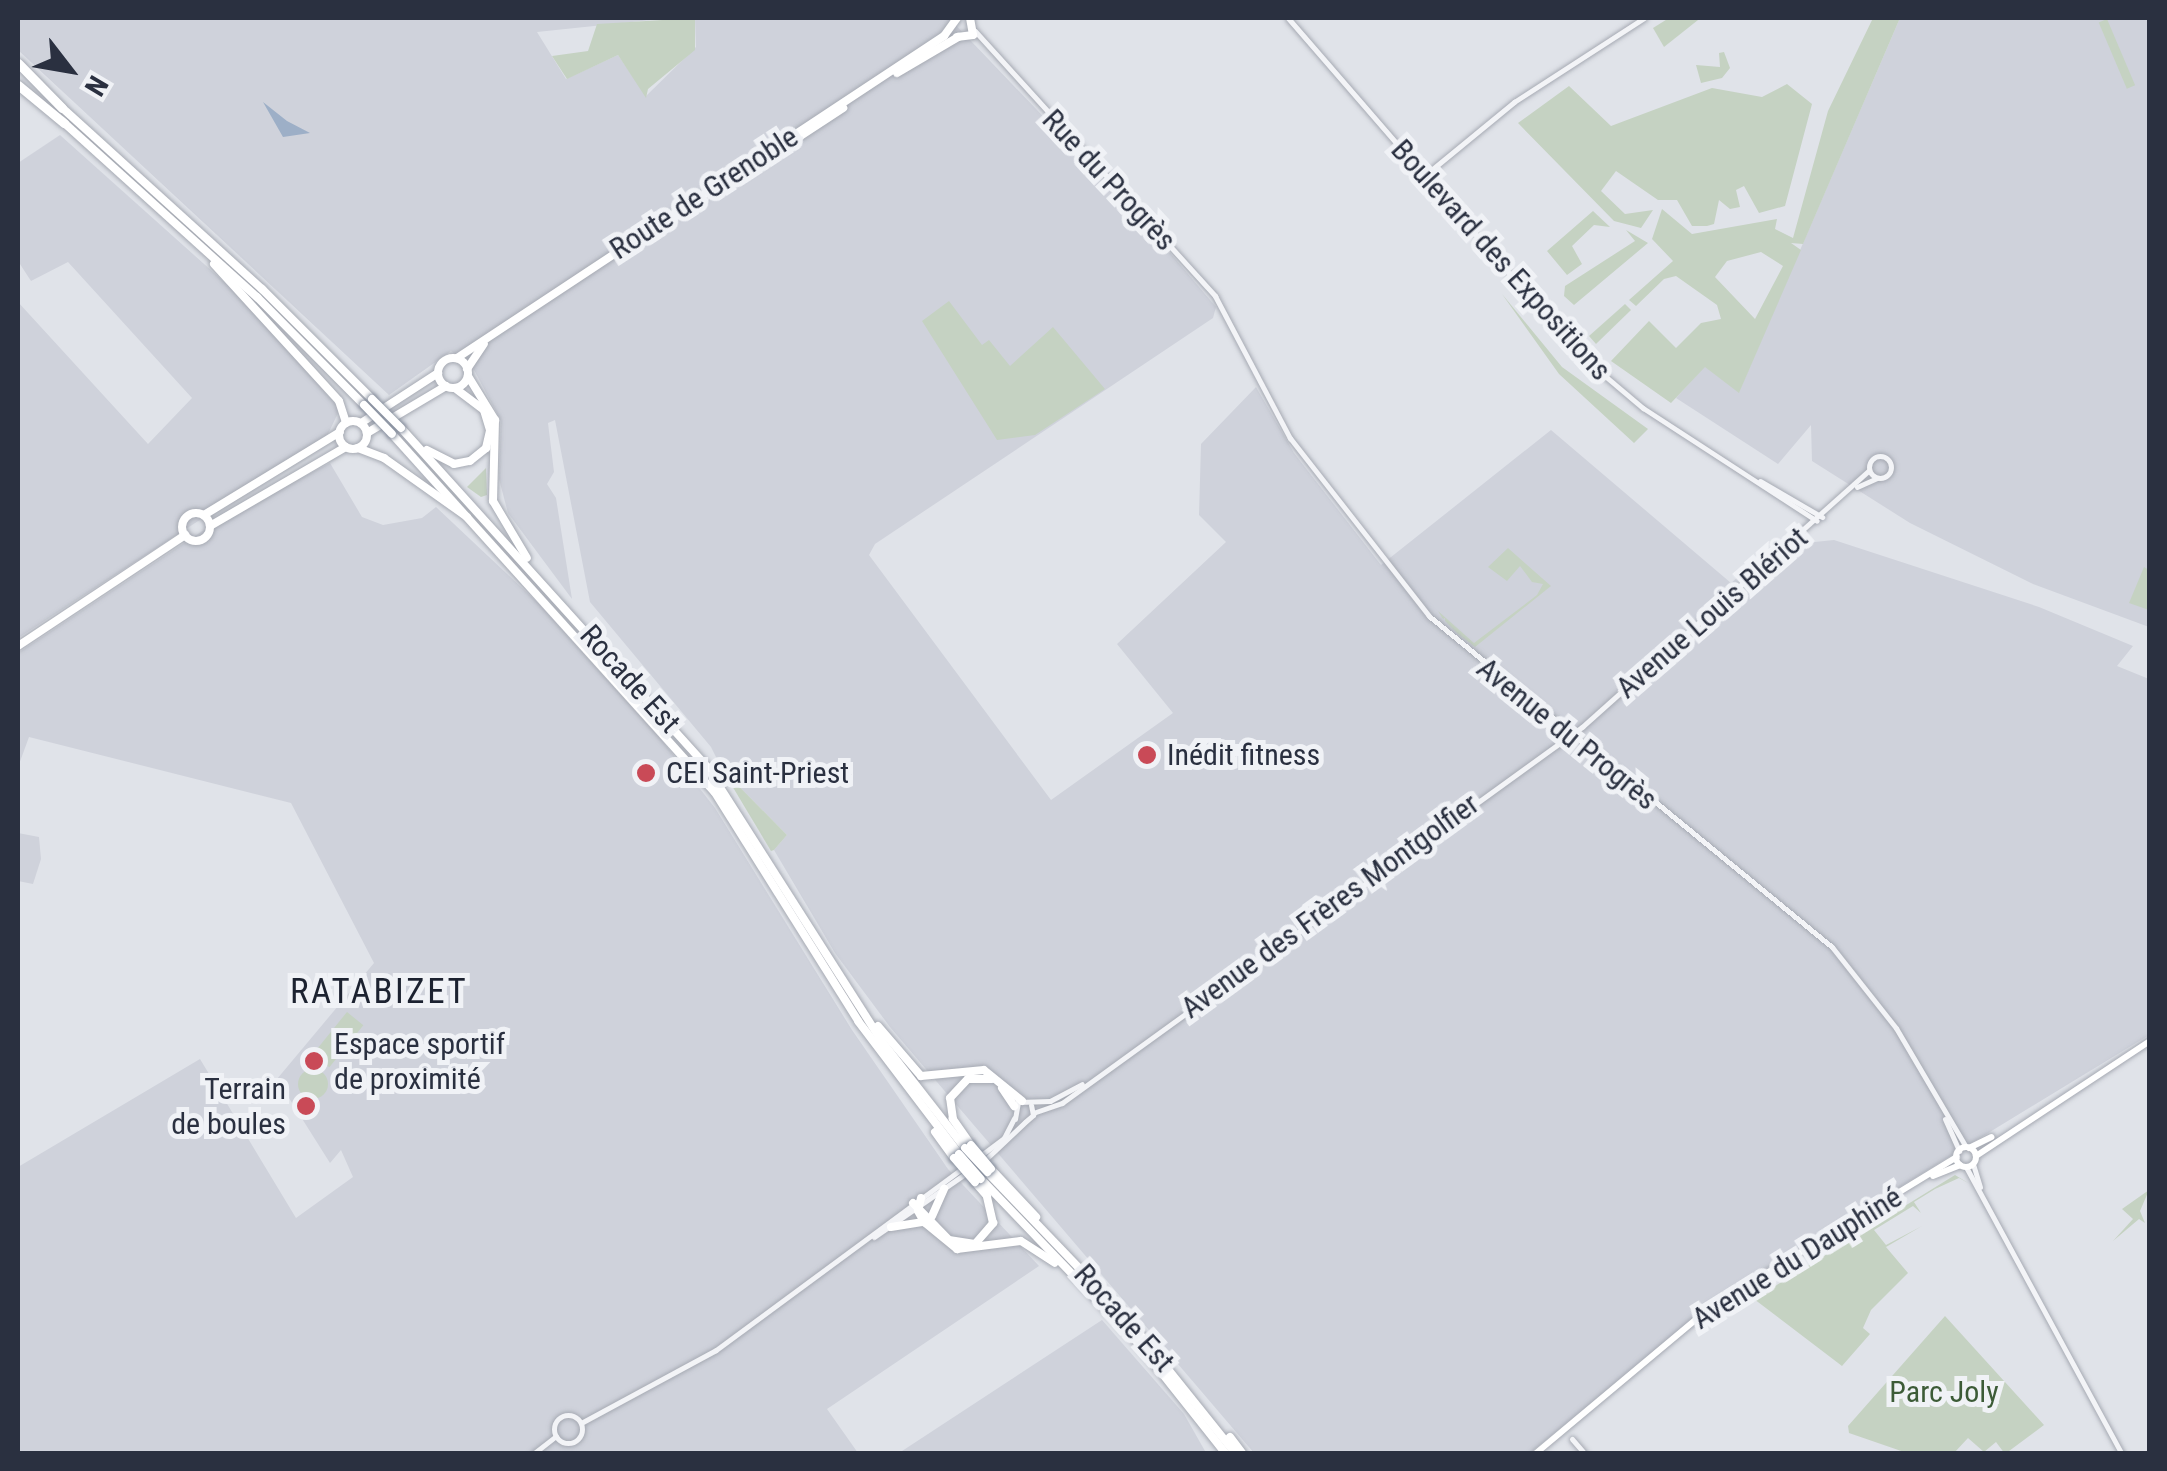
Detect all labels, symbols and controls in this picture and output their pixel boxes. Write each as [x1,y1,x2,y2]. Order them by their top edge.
north arrow [20,20,120,120]
text: N [78,70,115,102]
street label: Rue du Progrès [1035,102,1183,258]
street label: Route de Grenoble [603,119,805,267]
street label: Boulevard des Expositions [1383,132,1619,388]
street label: Avenue Louis Blériot [1609,520,1815,706]
street label: Rocade Est [572,618,688,740]
street label: Avenue du Progrès [1470,650,1664,818]
place label: Inédit fitness [1167,737,1320,773]
marker: Inédit fitness [1136,744,1158,766]
place label: CEI Saint-Priest [666,755,849,791]
marker: CEI Saint-Priest [635,762,657,784]
street label: Avenue des Frères Montgolfier [1174,786,1486,1026]
district label: RATABIZET [290,971,468,1013]
place label: Espace sportif de proximité [334,1026,505,1096]
marker: Espace sportif de proximité [303,1050,325,1072]
place label: Terrain de boules [171,1071,286,1142]
marker: Terrain de boules [295,1095,317,1117]
street label: Avenue du Dauphiné [1686,1179,1908,1337]
street label: Rocade Est [1066,1257,1182,1379]
park label: Parc Joly [1889,1374,1999,1410]

